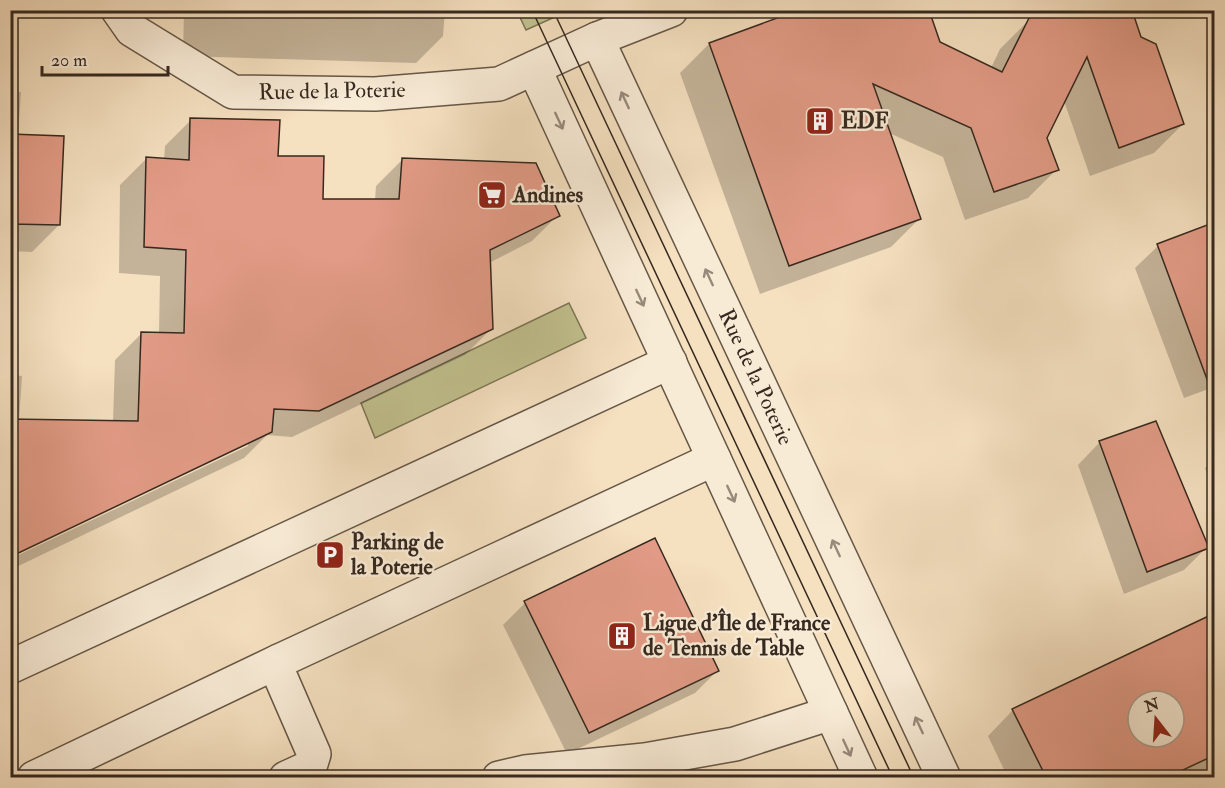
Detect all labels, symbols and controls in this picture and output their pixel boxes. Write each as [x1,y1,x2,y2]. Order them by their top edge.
scale bar [42,39,168,77]
text: 20 m [51,49,87,72]
street label: Rue de la Poterie [258,76,406,106]
one-way arrow [619,92,631,110]
building icon: EDF [804,105,836,137]
place label: EDF [841,107,889,135]
one-way arrow [553,112,565,130]
supermarket icon: Andines [476,179,508,211]
place label: Andines [512,181,583,209]
one-way arrow [702,268,714,286]
one-way arrow [635,289,647,307]
street label: Rue de la Poterie [712,304,800,450]
one-way arrow [725,485,737,503]
place label: Parking de la Poterie [350,528,445,581]
parking icon: Parking de la Poterie [314,539,346,571]
one-way arrow [830,540,842,558]
place label: Ligue d'Île de France de Tennis de Table [643,608,831,662]
building icon: Ligue d'Île de France de Tennis de Table [606,620,638,652]
north arrow [1126,689,1186,749]
text: N [1141,694,1162,718]
one-way arrow [913,716,925,734]
one-way arrow [843,739,854,757]

